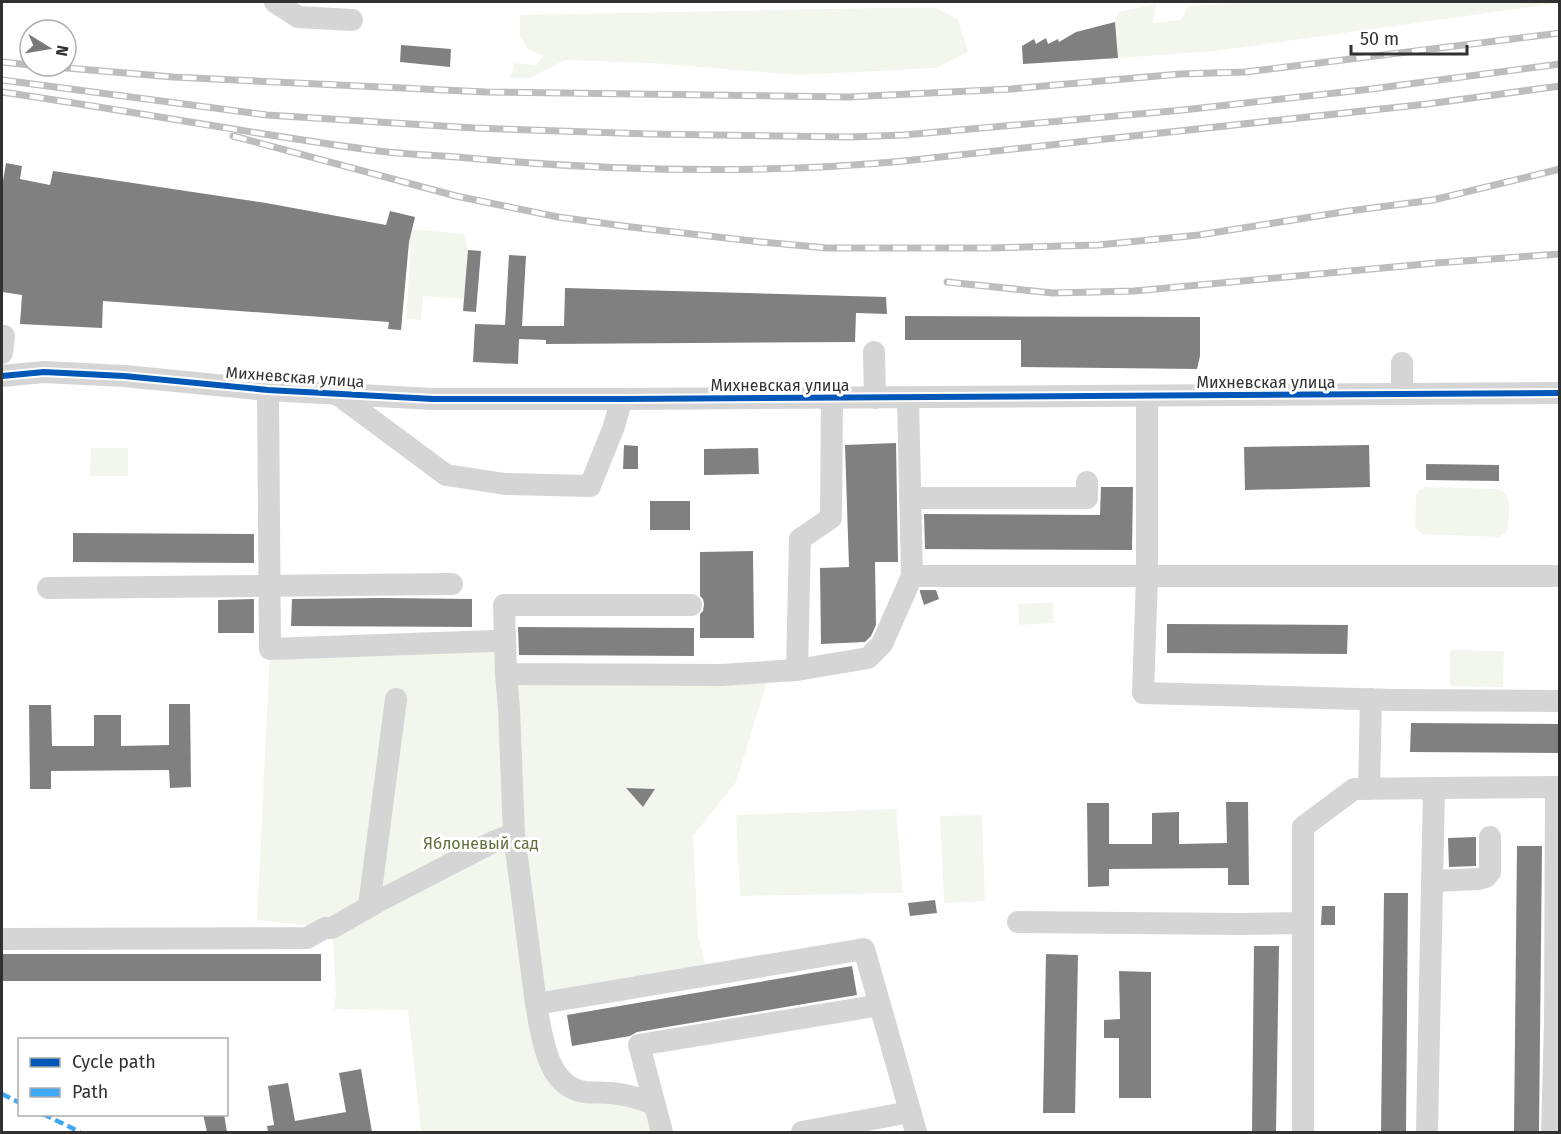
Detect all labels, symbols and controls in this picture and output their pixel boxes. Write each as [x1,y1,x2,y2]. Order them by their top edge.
north arrow [18,18,78,78]
scale bar [1351,18,1466,56]
text: 50 m [1360,28,1399,50]
text: N [52,44,73,58]
street label: Михневская улица [225,363,365,391]
street label: Михневская улица [1196,373,1336,392]
street label: Михневская улица [710,376,850,395]
park label: Яблоневый сад [423,834,539,853]
legend [18,1038,228,1116]
text: Cycle path [72,1051,156,1073]
text: Path [72,1081,108,1103]

